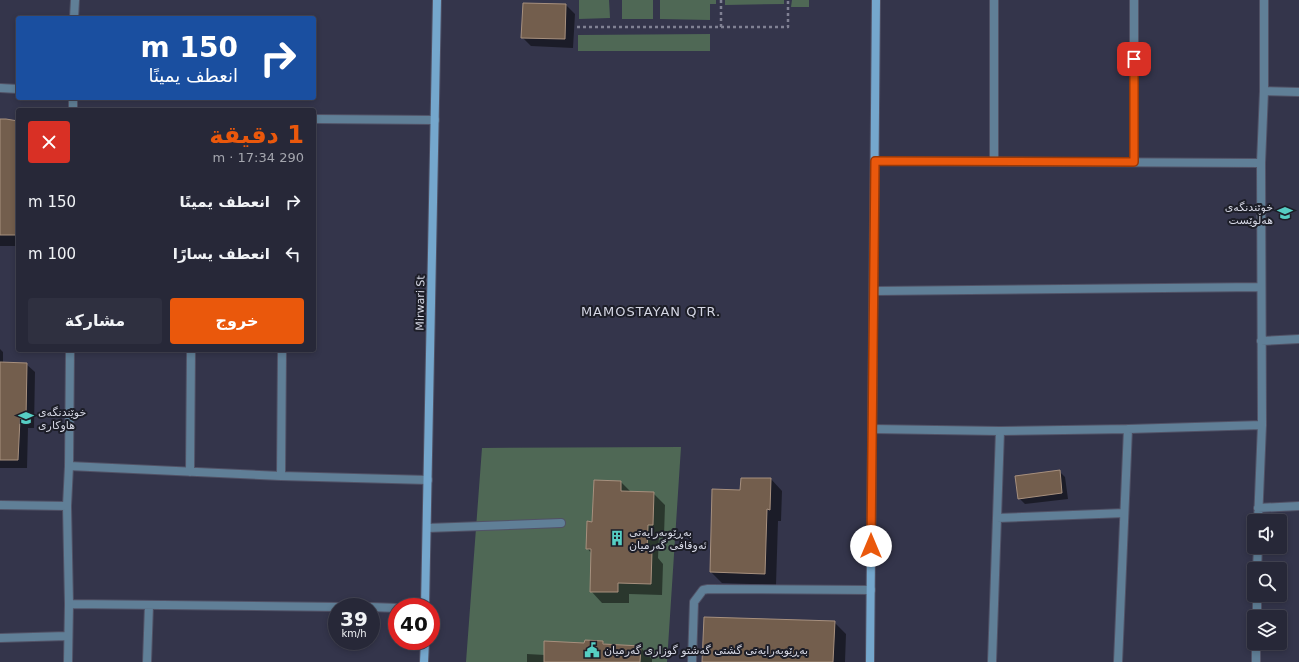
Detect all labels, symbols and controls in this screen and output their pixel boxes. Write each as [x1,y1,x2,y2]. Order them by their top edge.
text: 150 m [141,31,238,64]
icon: right [252,32,304,84]
pin [1117,42,1151,76]
icon: arrive [1123,48,1145,70]
text: انعطف يمينًا [148,65,238,86]
button: close [28,121,70,163]
text: 1 دقيقة [209,121,304,149]
text: 290 m · 17:34 [213,150,304,165]
icon: right [282,191,304,213]
text: 150 m [28,193,76,211]
text: انعطف يمينًا [179,193,270,211]
place label: خوێندنگەی هەڵوێست [1225,201,1273,227]
school or university icon: خوێندنگەی هەڵوێست [1276,204,1294,222]
icon: left [282,243,304,265]
text: 100 m [28,245,76,263]
text: انعطف يسارًا [173,245,270,263]
street label: Mirwari St [414,275,427,331]
button: مشاركة [28,298,162,344]
button: خروج [170,298,304,344]
district label: MAMOSTAYAN QTR. [581,304,721,319]
place label: خوێندنگەی هاوکاری [38,406,86,432]
school or university icon: خوێندنگەی هاوکاری [17,409,35,427]
map controls [1247,514,1287,650]
button: sound [1247,514,1287,554]
position arrow [850,525,892,567]
place label: بەڕێوبەرایەتی ئەوقافی گەرمیان [629,526,707,552]
building icon: بەڕێوبەرایەتی ئەوقافی گەرمیان [608,529,626,547]
button: search [1247,562,1287,602]
speed limit sign: 40 [388,598,440,650]
text: 39 [340,607,368,631]
button: layers [1247,610,1287,650]
text: km/h [341,628,367,639]
public building icon: بەڕێوبەرایەتی گشتی گەشتو گوزاری گەرمیان [583,641,601,659]
place label: بەڕێوبەرایەتی گشتی گەشتو گوزاری گەرمیان [604,644,808,657]

